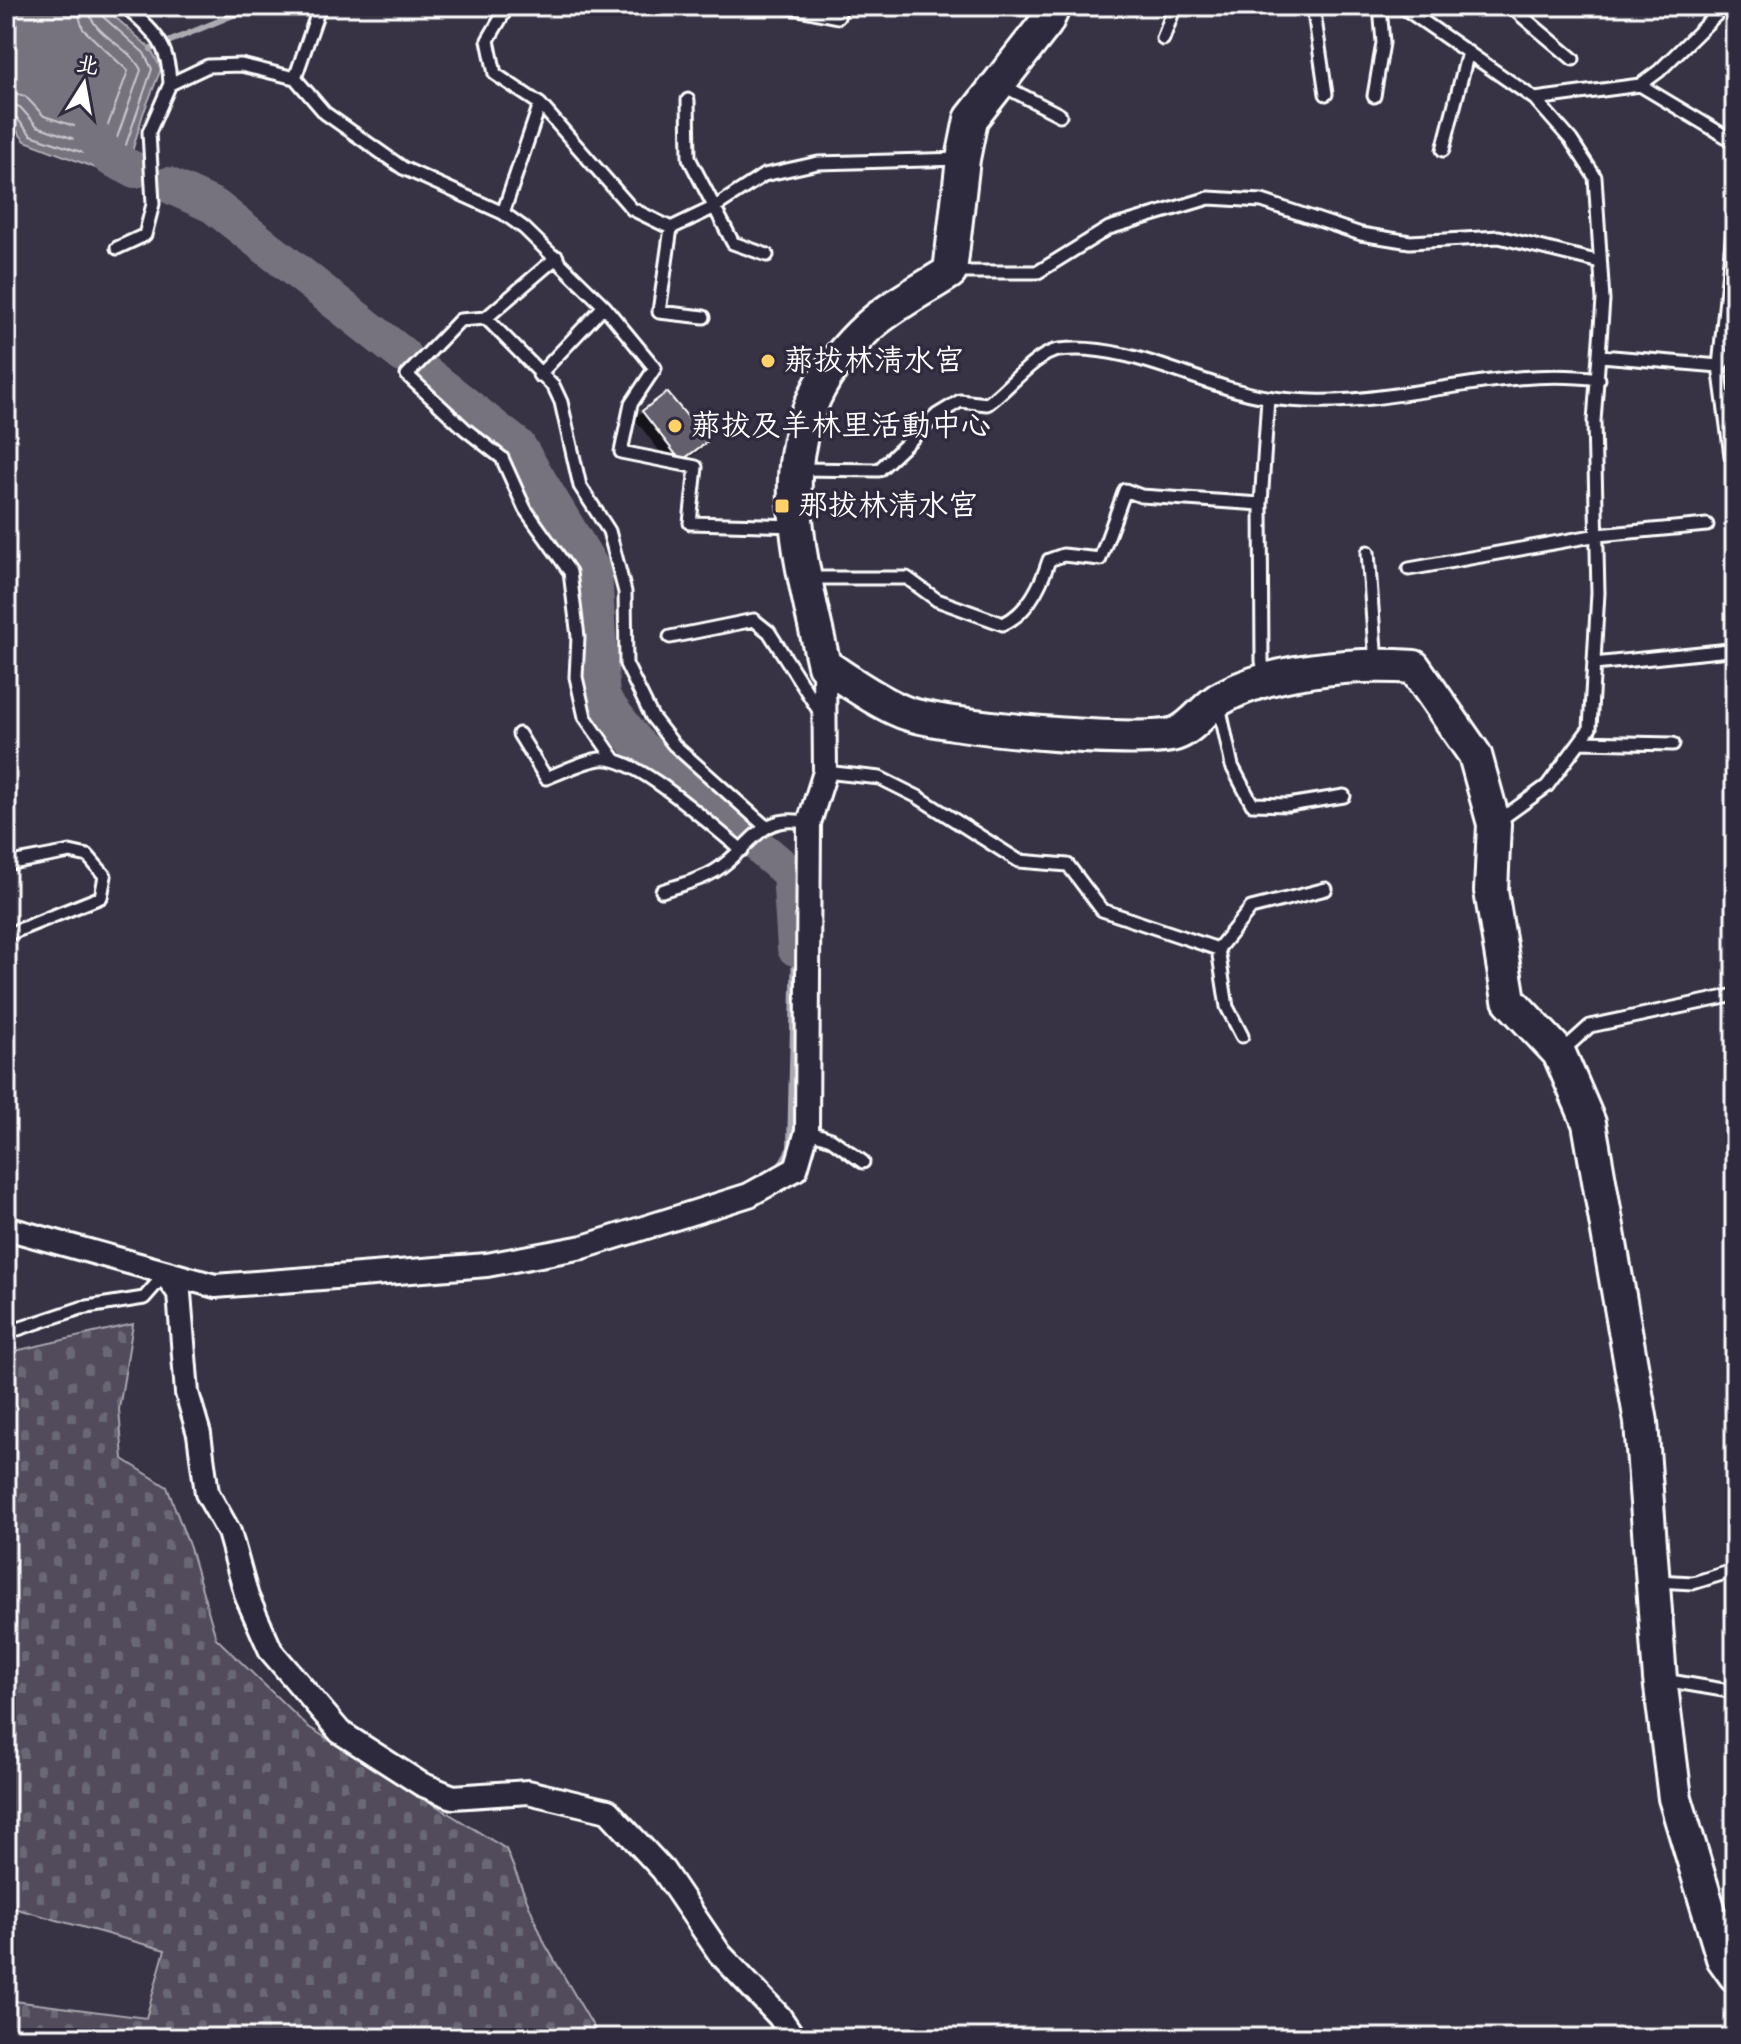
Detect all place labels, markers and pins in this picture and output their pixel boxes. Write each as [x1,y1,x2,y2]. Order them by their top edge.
place label: 𦰡拔林清水宮 [784,340,964,382]
marker: 𦰡拔林清水宮 [759,352,777,370]
place label: 𦰡拔及羊林里活動中心 [691,405,991,447]
marker: 𦰡拔及羊林里活動中心 [666,417,684,435]
place label: 那拔林清水宮 [798,485,978,527]
marker: 那拔林清水宮 [773,497,791,515]

